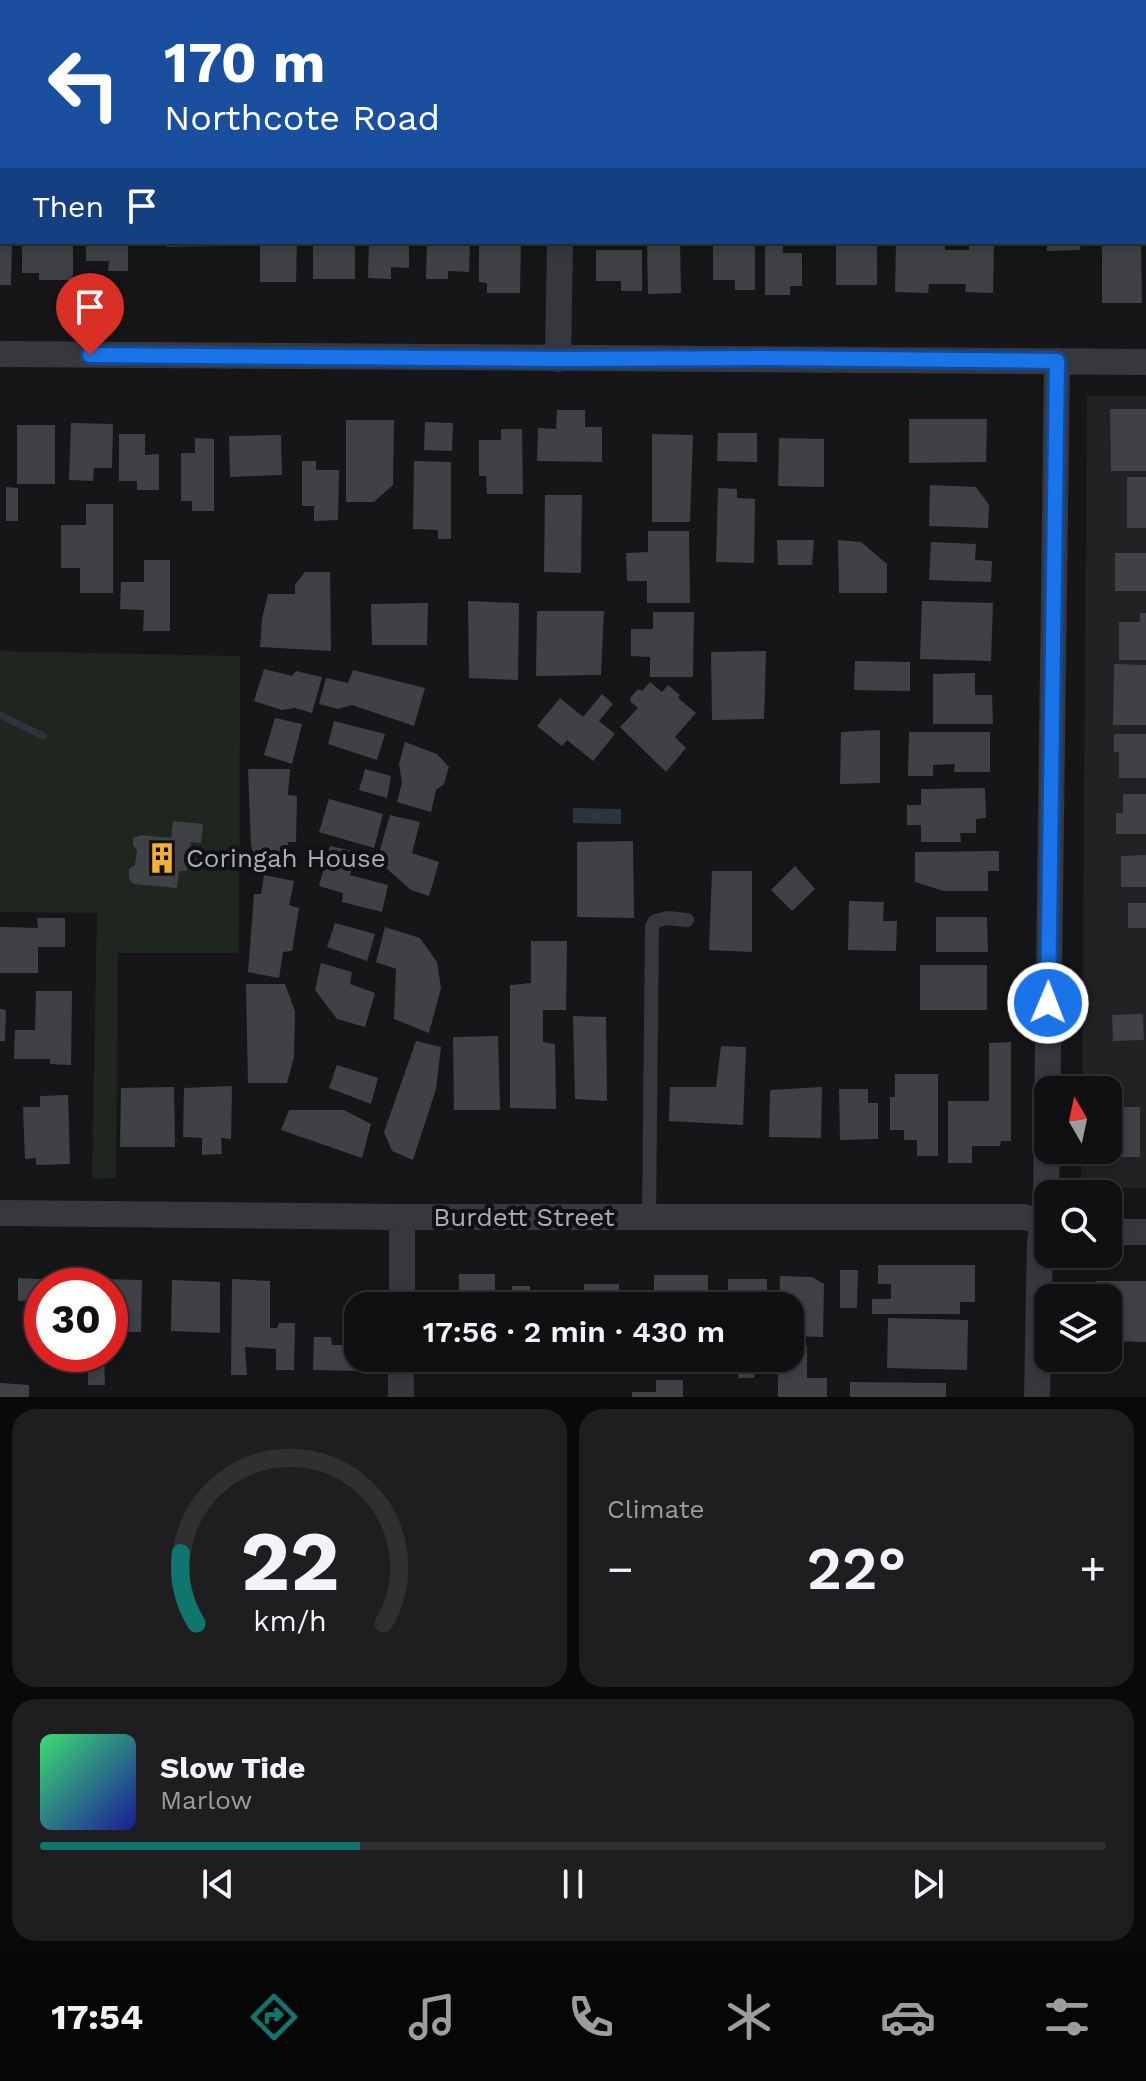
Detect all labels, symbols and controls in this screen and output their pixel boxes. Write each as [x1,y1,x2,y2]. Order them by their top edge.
text: 170 m [164,30,326,96]
icon: left [32,32,136,136]
text: Northcote Road [164,97,440,139]
icon: arrive [120,184,164,228]
text: Then [32,189,104,224]
pin [56,273,124,355]
icon: arrive [68,285,112,329]
building icon: Coringah House [145,841,179,875]
place label: Coringah House [186,843,386,873]
position arrow [1006,961,1090,1045]
north arrow [1034,1076,1122,1164]
map controls [1034,1076,1122,1372]
button: search [1034,1180,1122,1268]
street label: Burdett Street [433,1202,615,1232]
speed limit sign: 30 [24,1268,128,1372]
button: layers [1034,1284,1122,1372]
text: 17:56 · 2 min · 430 m [423,1314,725,1349]
text: Climate [607,1494,705,1524]
text: 22 [240,1513,339,1610]
text: 22° [807,1533,906,1604]
text: − [607,1543,634,1595]
text: + [1079,1543,1106,1595]
text: km/h [253,1604,326,1638]
text: Slow Tide [160,1750,305,1785]
text: Marlow [160,1785,252,1815]
icon: previous [196,1862,240,1906]
icon: pause [551,1862,595,1906]
icon: next [906,1862,950,1906]
icon: directions [246,1989,302,2045]
icon: music [404,1989,460,2045]
icon: phone [563,1989,619,2045]
icon: climate [721,1989,777,2045]
icon: car [880,1989,936,2045]
icon: filters [1039,1989,1095,2045]
text: 17:54 [51,1996,143,2038]

